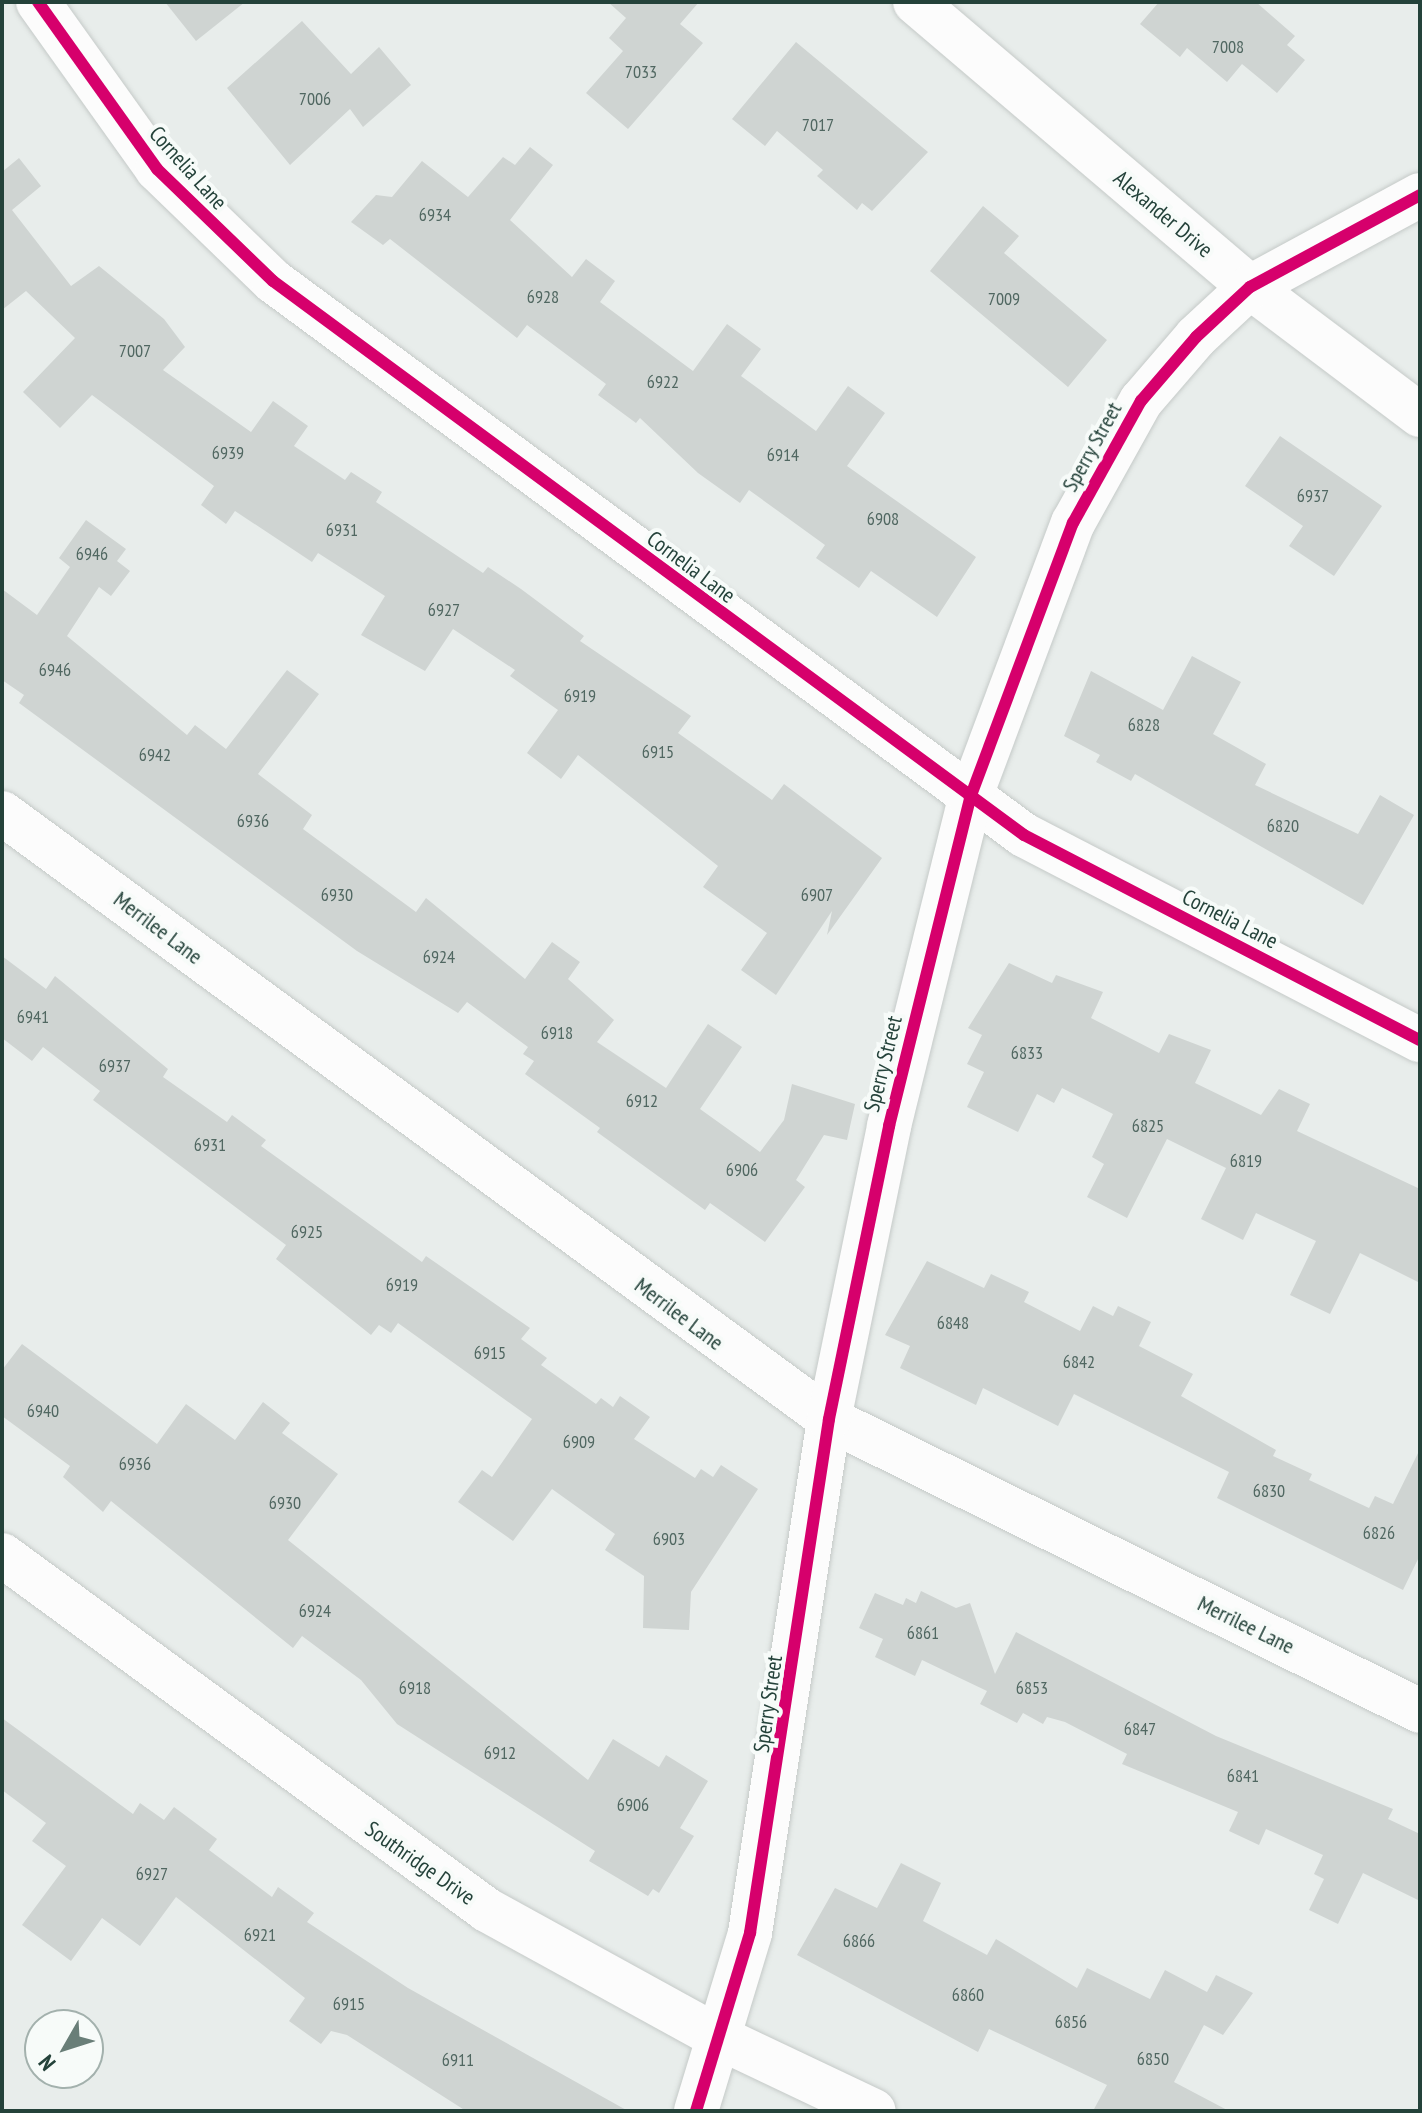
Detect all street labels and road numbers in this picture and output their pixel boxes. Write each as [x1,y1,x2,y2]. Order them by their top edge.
street label: Cornelia Lane [144,121,232,215]
street label: Alexander Drive [1108,165,1218,263]
street label: Sperry Street [1057,397,1127,497]
street label: Cornelia Lane [642,525,740,609]
street label: Cornelia Lane [1178,884,1282,954]
street label: Merrilee Lane [108,886,208,970]
street label: Sperry Street [858,1013,908,1115]
street label: Merrilee Lane [629,1272,729,1356]
street label: Merrilee Lane [1193,1590,1299,1660]
street label: Sperry Street [748,1653,788,1755]
street label: Southridge Drive [360,1816,480,1910]

